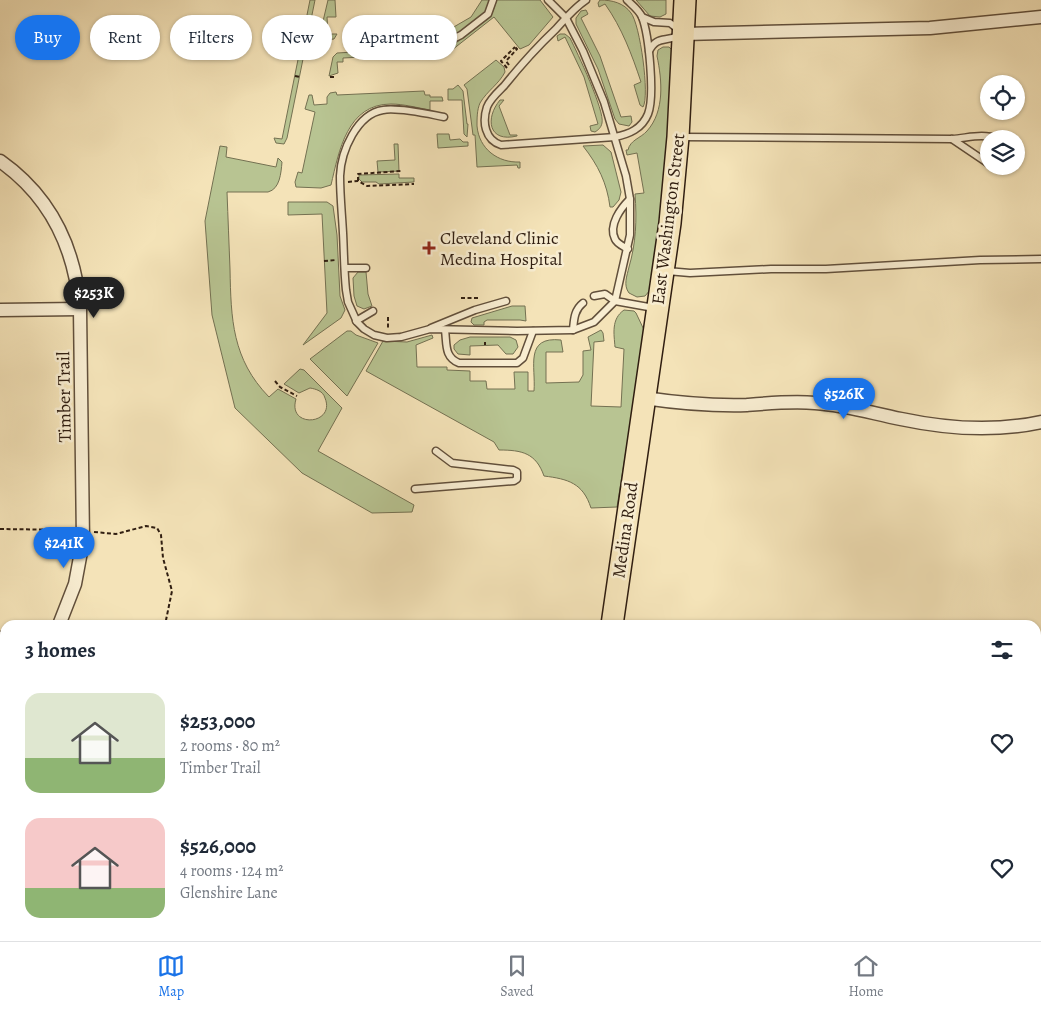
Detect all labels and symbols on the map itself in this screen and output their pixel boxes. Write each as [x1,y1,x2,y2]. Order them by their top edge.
street label: East Washington Street [646,132,690,306]
place label: Cleveland Clinic Medina Hospital [440,226,563,271]
marker: Cleveland Clinic Medina Hospital [422,241,436,255]
pin: $253K [59,276,129,319]
street label: Timber Trail [51,351,77,443]
pin: $526K [809,378,879,420]
street label: Medina Road [606,480,644,580]
pin: $241K [29,526,99,569]

